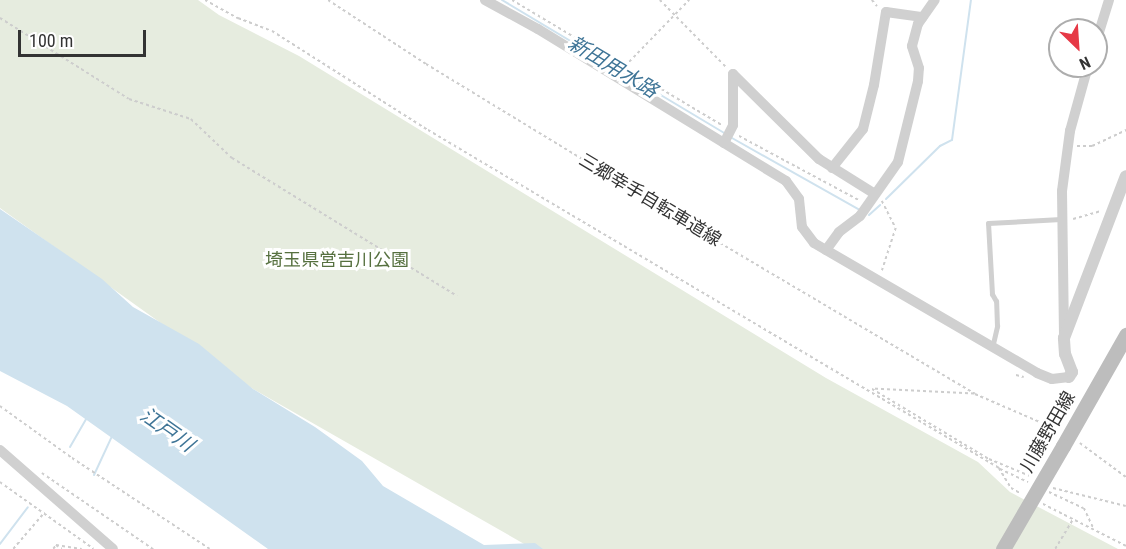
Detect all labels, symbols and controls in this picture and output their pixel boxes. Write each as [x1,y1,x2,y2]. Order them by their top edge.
scale bar [21,18,148,56]
north arrow [1048,18,1108,78]
text: 100 m [29,30,73,51]
water label: 新田用水路 [564,31,662,103]
text: N [1077,52,1093,74]
street label: 三郷幸手自転車道線 [575,149,725,251]
park label: 埼玉県営吉川公園 [265,249,409,271]
street label: 川藤野田線 [1016,388,1080,476]
water label: 江戸川 [136,403,198,457]

